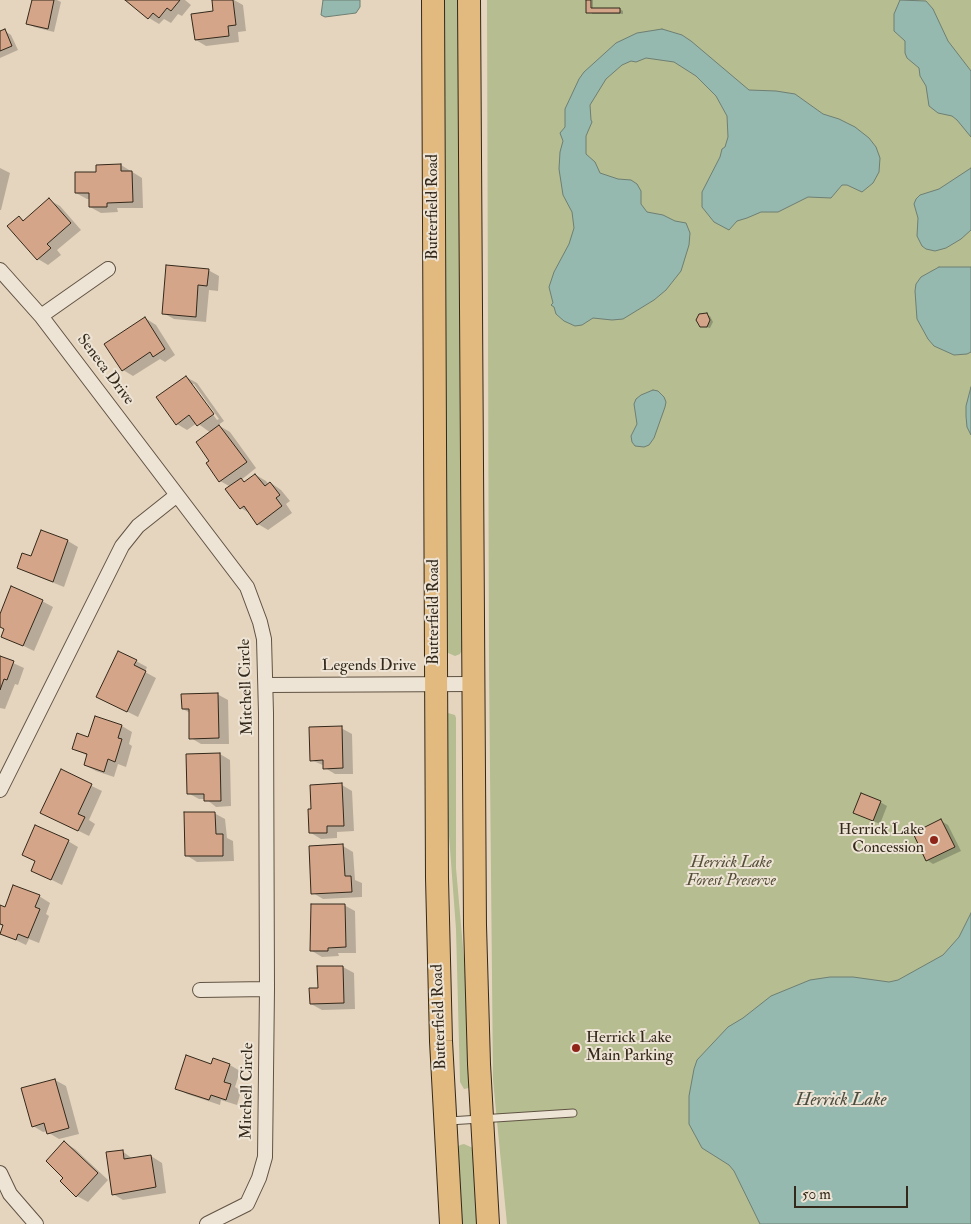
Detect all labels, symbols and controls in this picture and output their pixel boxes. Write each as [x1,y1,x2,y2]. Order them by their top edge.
street label: Butterfield Road [424,154,444,260]
street label: Seneca Drive [72,331,138,409]
street label: Butterfield Road [425,559,445,665]
street label: Mitchell Circle [236,638,258,736]
street label: Legends Drive [322,657,416,677]
place label: Herrick Lake Concession [839,821,924,859]
marker: Herrick Lake Concession [928,834,940,846]
park label: Herrick Lake Forest Preserve [686,854,776,892]
street label: Butterfield Road [429,964,451,1070]
place label: Herrick Lake Main Parking [586,1029,673,1067]
street label: Mitchell Circle [238,1042,258,1140]
marker: Herrick Lake Main Parking [570,1042,582,1054]
water label: Herrick Lake [795,1090,887,1112]
scale bar [796,1176,910,1208]
text: 50 m [802,1185,831,1204]

